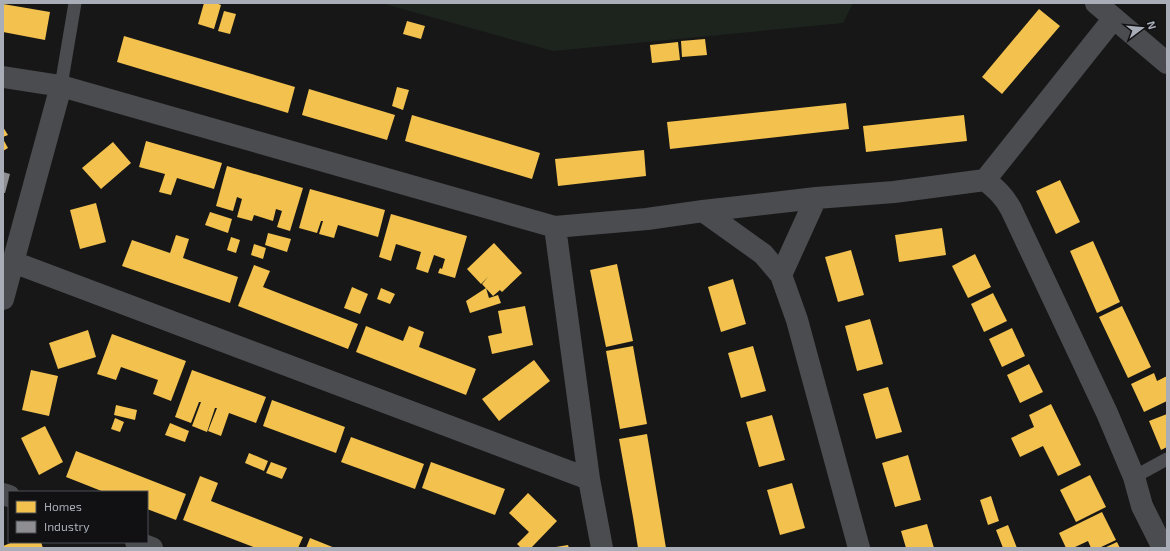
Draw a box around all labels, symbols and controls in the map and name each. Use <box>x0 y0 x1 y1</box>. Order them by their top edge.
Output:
north arrow <box>1122 8 1162 48</box>
text: N <box>1145 19 1159 31</box>
legend <box>8 491 148 543</box>
text: Homes <box>44 499 82 513</box>
text: Industry <box>44 519 90 533</box>

